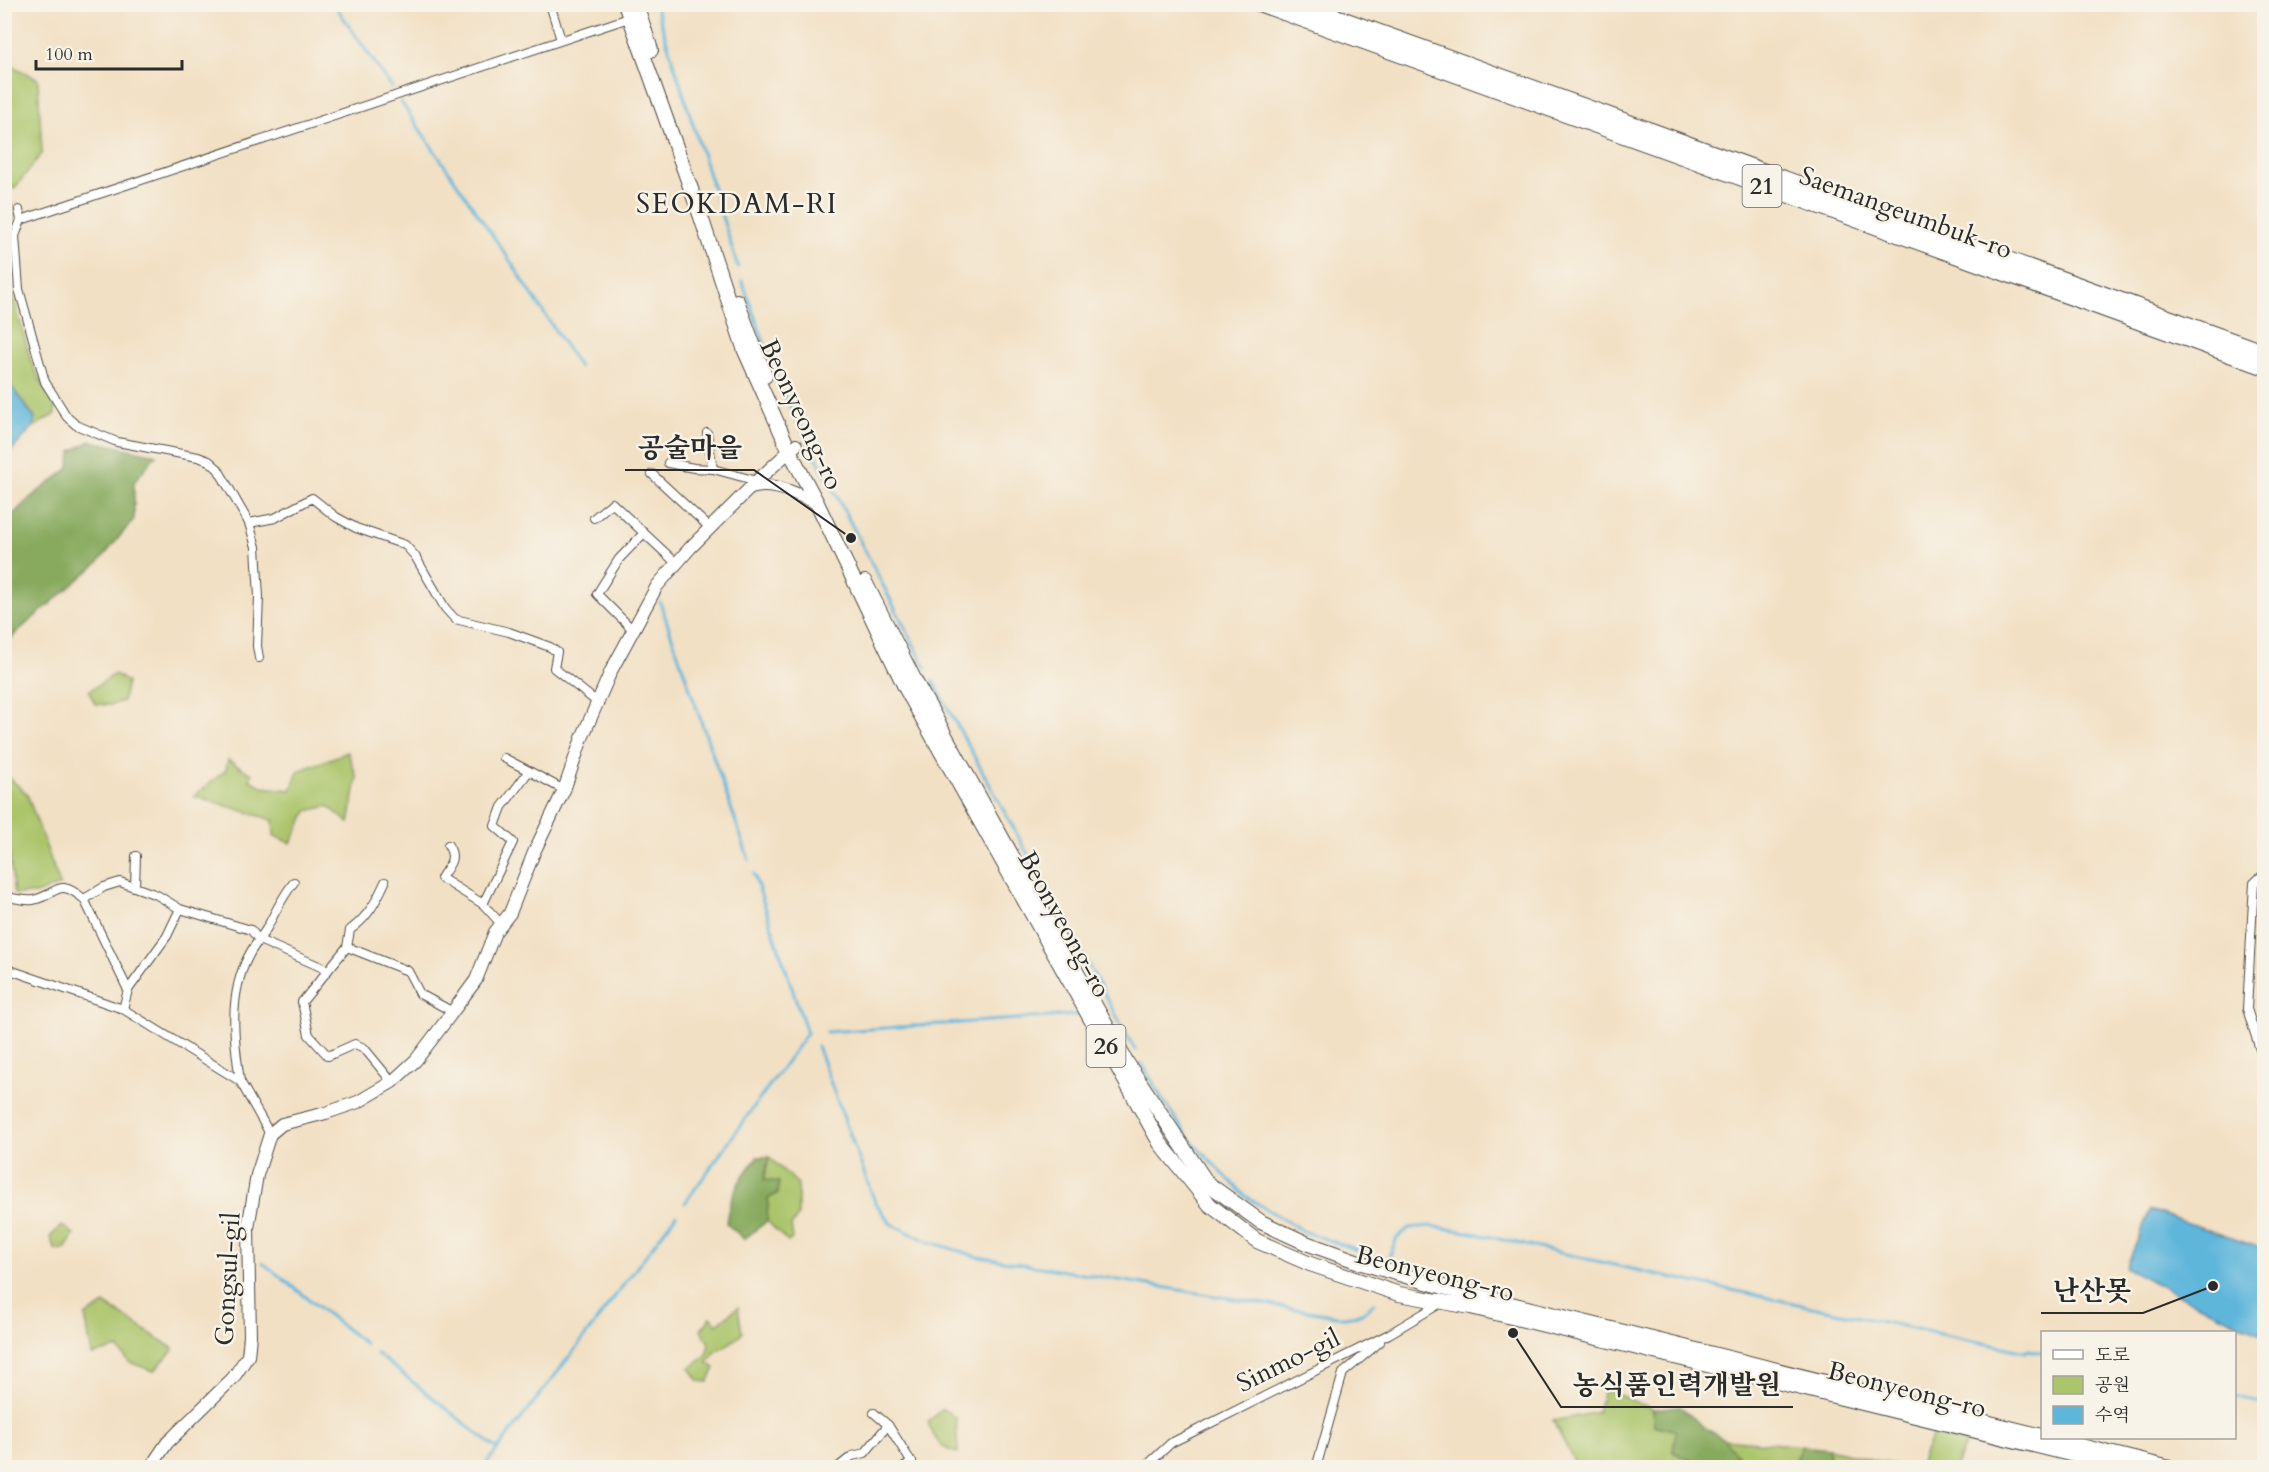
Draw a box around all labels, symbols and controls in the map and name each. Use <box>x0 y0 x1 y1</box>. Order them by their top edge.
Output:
scale bar <box>36 33 182 71</box>
text: 100 m <box>45 42 93 67</box>
street label: Saemangeumbuk-ro <box>1795 158 2017 267</box>
road number: 21 <box>1742 165 1782 207</box>
district label: SEOKDAM-RI <box>636 185 838 223</box>
street label: Beonyeong-ro <box>751 333 852 495</box>
callout: 공술마을 <box>625 425 754 470</box>
text: 공술마을 <box>638 430 742 467</box>
street label: Beonyeong-ro <box>1010 845 1119 1004</box>
road number: 26 <box>1086 1025 1126 1067</box>
street label: Gongsul-gil <box>207 1211 248 1347</box>
street label: Beonyeong-ro <box>1352 1237 1518 1310</box>
callout: 난산못 <box>2041 1268 2143 1313</box>
text: 난산못 <box>2053 1273 2131 1310</box>
street label: Sinmo-gil <box>1231 1320 1346 1401</box>
legend <box>2041 1331 2236 1439</box>
text: 도로 <box>2095 1343 2130 1368</box>
street label: Beonyeong-ro <box>1824 1353 1990 1426</box>
callout: 농식품인력개발원 <box>1561 1362 1793 1407</box>
text: 농식품인력개발원 <box>1573 1367 1781 1404</box>
text: 공원 <box>2095 1373 2130 1398</box>
text: 수역 <box>2095 1403 2130 1428</box>

